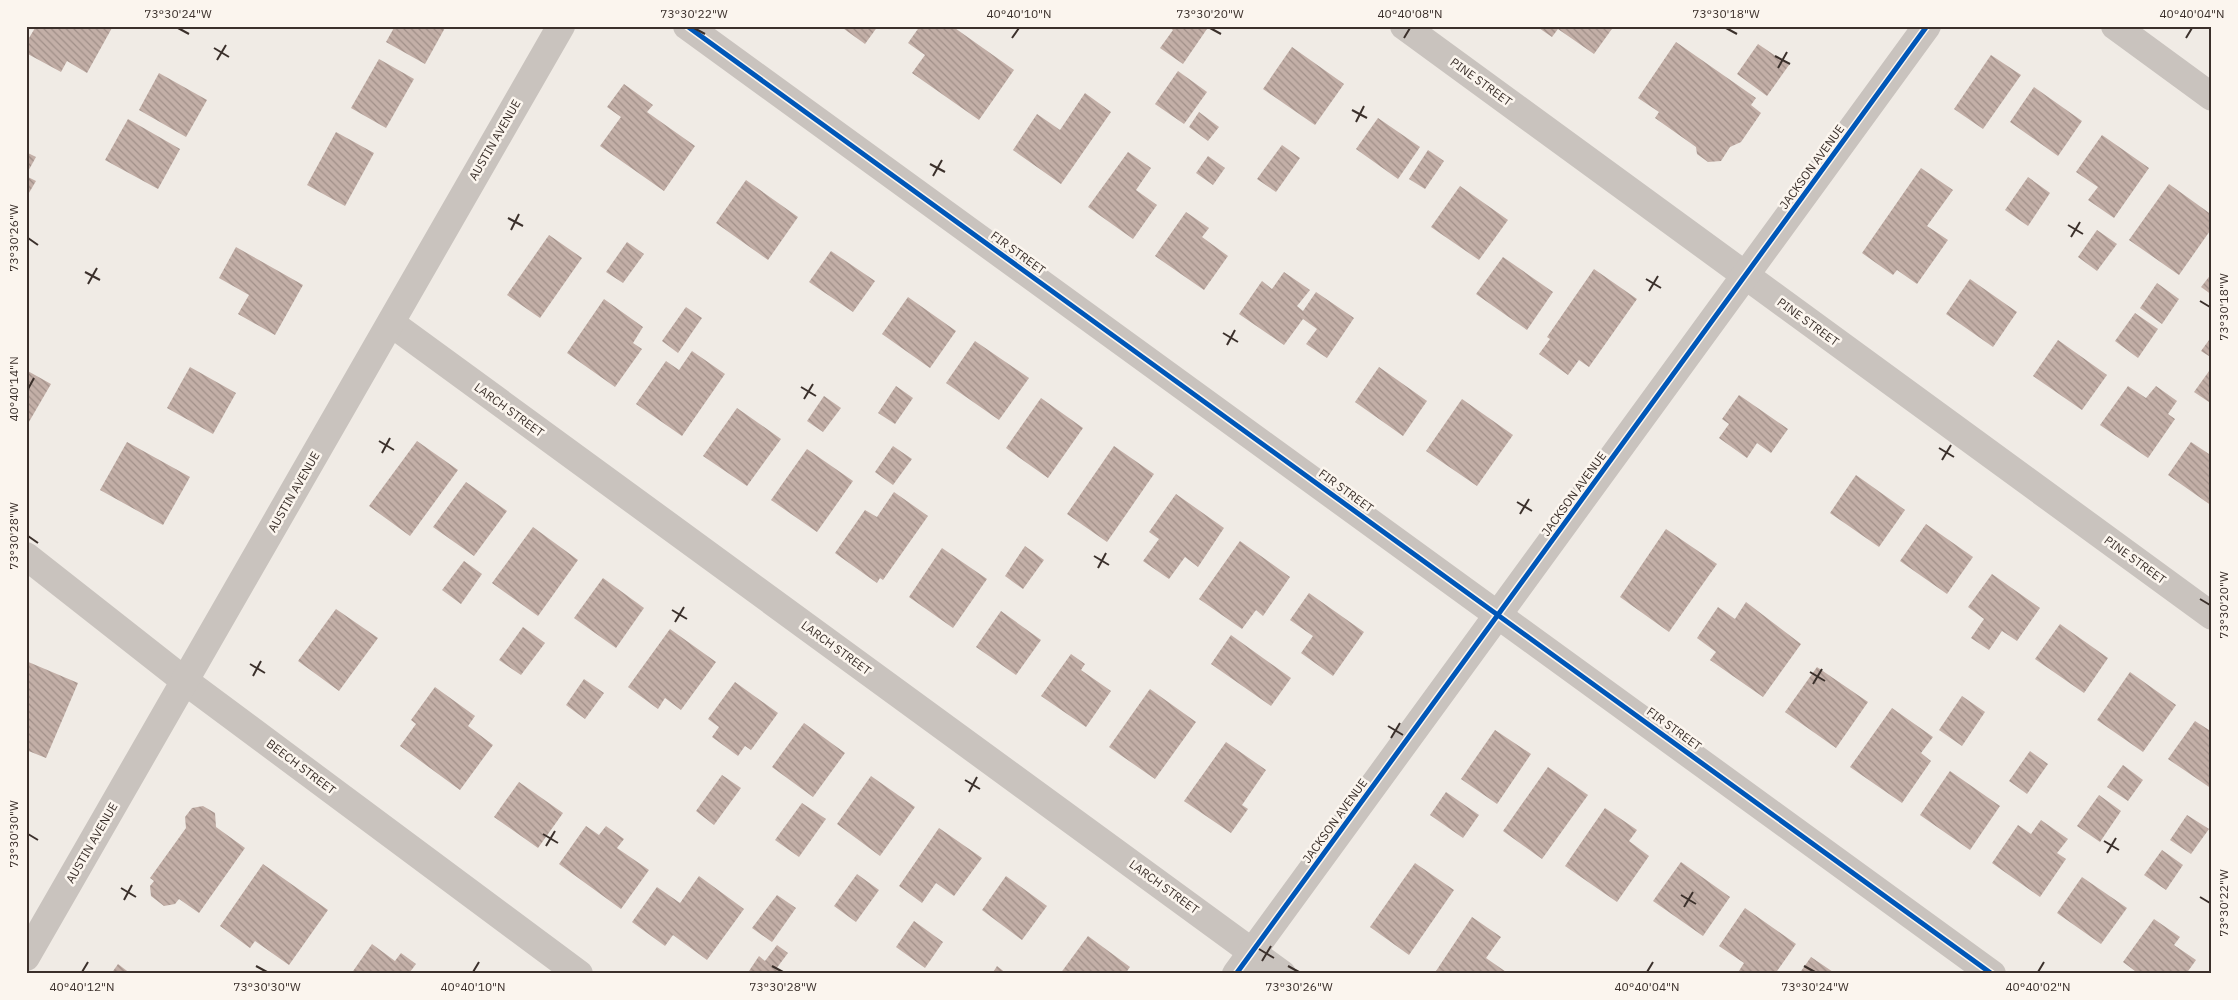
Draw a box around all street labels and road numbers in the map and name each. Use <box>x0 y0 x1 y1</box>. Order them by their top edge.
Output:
street label: PINE STREET <box>1448 54 1515 109</box>
street label: AUSTIN AVENUE <box>465 97 524 183</box>
street label: JACKSON AVENUE <box>1776 122 1847 212</box>
street label: FIR STREET <box>988 228 1049 278</box>
street label: PINE STREET <box>1775 294 1842 349</box>
street label: LARCH STREET <box>472 379 547 440</box>
street label: AUSTIN AVENUE <box>264 449 323 535</box>
street label: JACKSON AVENUE <box>1538 449 1609 539</box>
street label: FIR STREET <box>1316 466 1377 516</box>
street label: PINE STREET <box>2102 532 2169 587</box>
street label: LARCH STREET <box>799 617 874 678</box>
street label: FIR STREET <box>1644 704 1705 754</box>
street label: BEECH STREET <box>264 736 339 798</box>
street label: JACKSON AVENUE <box>1299 776 1370 866</box>
street label: AUSTIN AVENUE <box>62 800 121 886</box>
street label: LARCH STREET <box>1127 856 1202 917</box>

